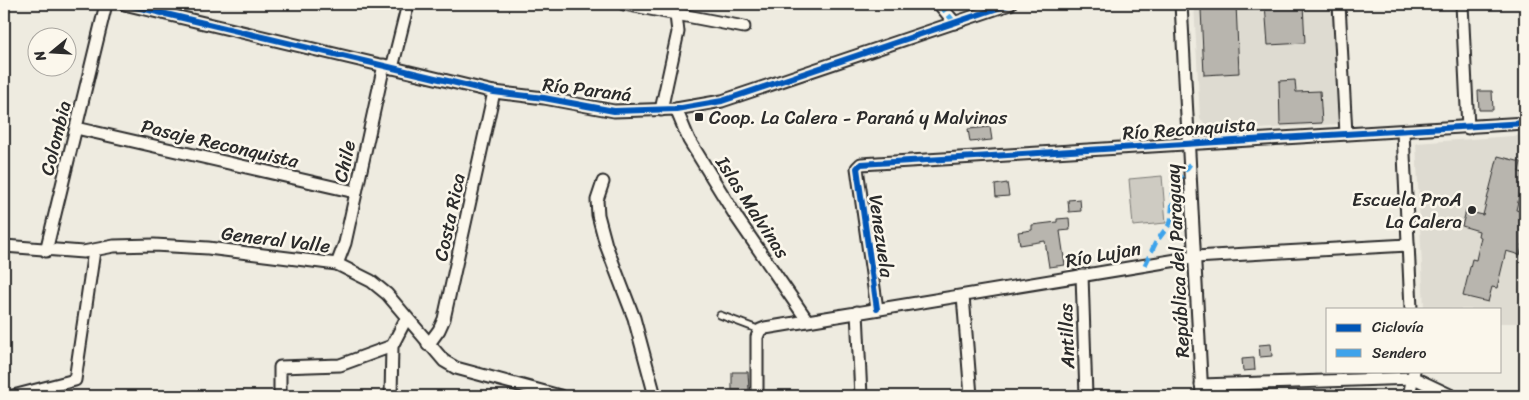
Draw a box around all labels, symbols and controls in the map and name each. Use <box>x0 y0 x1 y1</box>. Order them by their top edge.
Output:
north arrow <box>28 28 78 78</box>
text: N <box>27 47 54 65</box>
street label: Río Paraná <box>541 68 634 111</box>
street label: Colombia <box>30 97 81 179</box>
place label: Coop. La Calera - Paraná y Malvinas <box>709 101 1007 134</box>
street label: Río Reconquista <box>1122 107 1257 150</box>
street label: Pasaje Reconquista <box>138 109 302 178</box>
marker: Coop. La Calera - Paraná y Malvinas <box>693 111 705 123</box>
street label: Chile <box>324 137 365 185</box>
street label: Islas Malvinas <box>706 148 798 266</box>
street label: República del Paraguay <box>1156 163 1199 359</box>
street label: Costa Rica <box>424 170 475 264</box>
place label: Escuela ProA La Calera <box>1352 183 1462 238</box>
street label: Venezuela <box>859 192 904 280</box>
marker: Escuela ProA La Calera <box>1466 204 1478 216</box>
street label: General Valle <box>220 216 332 263</box>
street label: Río Lujan <box>1063 232 1144 277</box>
street label: Antillas <box>1049 302 1084 370</box>
legend <box>1326 308 1502 372</box>
text: Ciclovía <box>1372 314 1424 340</box>
text: Sendero <box>1372 340 1427 366</box>

